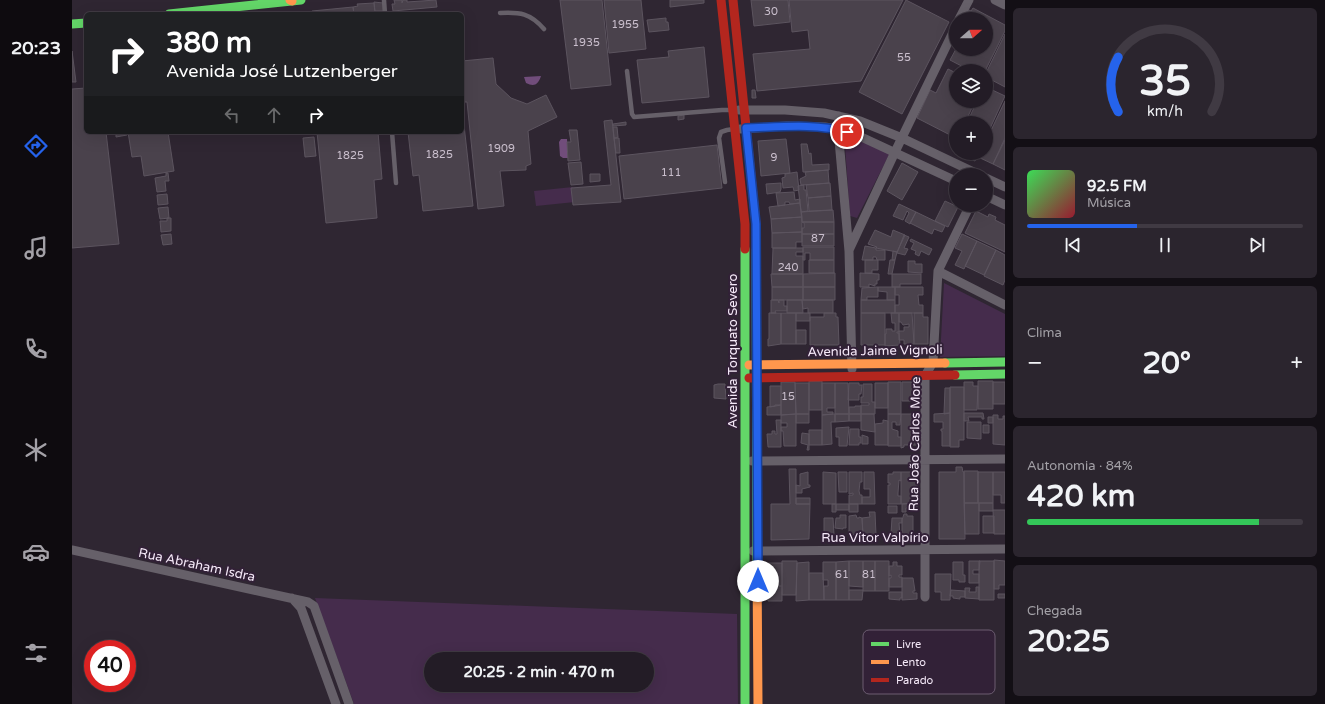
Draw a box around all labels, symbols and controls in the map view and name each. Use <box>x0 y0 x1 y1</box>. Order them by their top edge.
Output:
house number: 30 <box>764 5 778 18</box>
north arrow <box>949 12 993 56</box>
map controls <box>949 12 993 212</box>
house number: 1955 <box>611 18 639 31</box>
text: 380 m <box>166 26 252 60</box>
icon: right <box>100 28 152 80</box>
house number: 1935 <box>572 36 600 49</box>
text: 20:23 <box>11 37 61 59</box>
house number: 55 <box>897 51 911 64</box>
text: 35 <box>1139 56 1191 106</box>
text: Avenida José Lutzenberger <box>166 60 398 82</box>
button: layers <box>949 64 993 108</box>
text: km/h <box>1147 102 1183 119</box>
icon: left <box>221 104 243 126</box>
icon: ahead <box>263 104 285 126</box>
icon: right <box>305 104 327 126</box>
pin <box>830 115 864 149</box>
button: + <box>949 116 993 160</box>
icon: arrive <box>836 121 858 143</box>
icon: directions <box>22 132 50 160</box>
house number: 1909 <box>487 142 515 155</box>
house number: 1825 <box>425 148 453 161</box>
house number: 1825 <box>336 149 364 162</box>
house number: 9 <box>771 151 778 164</box>
house number: 111 <box>661 166 681 179</box>
button: − <box>949 168 993 212</box>
text: 92.5 FM <box>1087 177 1147 195</box>
text: Música <box>1087 195 1131 211</box>
house number: 87 <box>811 232 825 245</box>
icon: music <box>22 234 50 262</box>
icon: previous <box>1062 234 1084 256</box>
icon: pause <box>1154 234 1176 256</box>
icon: next <box>1246 234 1268 256</box>
house number: 240 <box>778 261 798 274</box>
street label: Avenida Torquato Severo <box>725 274 741 428</box>
text: Clima <box>1027 325 1062 341</box>
icon: phone <box>22 335 50 363</box>
street label: Avenida Jaime Vignoli <box>807 342 943 360</box>
text: 20° <box>1142 345 1191 382</box>
text: − <box>1027 350 1043 376</box>
text: + <box>1291 350 1303 376</box>
street label: Rua João Carlos More <box>906 376 924 512</box>
house number: 15 <box>781 390 795 403</box>
icon: climate <box>22 436 50 464</box>
text: Autonomia · 84% <box>1027 458 1133 474</box>
text: 420 km <box>1027 478 1135 515</box>
street label: Rua Vítor Valpírio <box>821 530 929 546</box>
icon: car <box>22 538 50 566</box>
street label: Rua Abraham Isdra <box>137 545 257 585</box>
position arrow <box>737 560 779 602</box>
house number: 61 <box>835 568 849 581</box>
house number: 81 <box>862 568 876 581</box>
text: Chegada <box>1027 603 1082 619</box>
text: 20:25 <box>1027 623 1110 660</box>
legend <box>863 630 995 694</box>
text: Livre <box>896 638 921 651</box>
icon: filters <box>22 639 50 667</box>
speed limit sign: 40 <box>84 640 136 692</box>
text: Lento <box>896 656 926 669</box>
text: 20:25 · 2 min · 470 m <box>464 663 614 681</box>
text: Parado <box>896 674 934 687</box>

